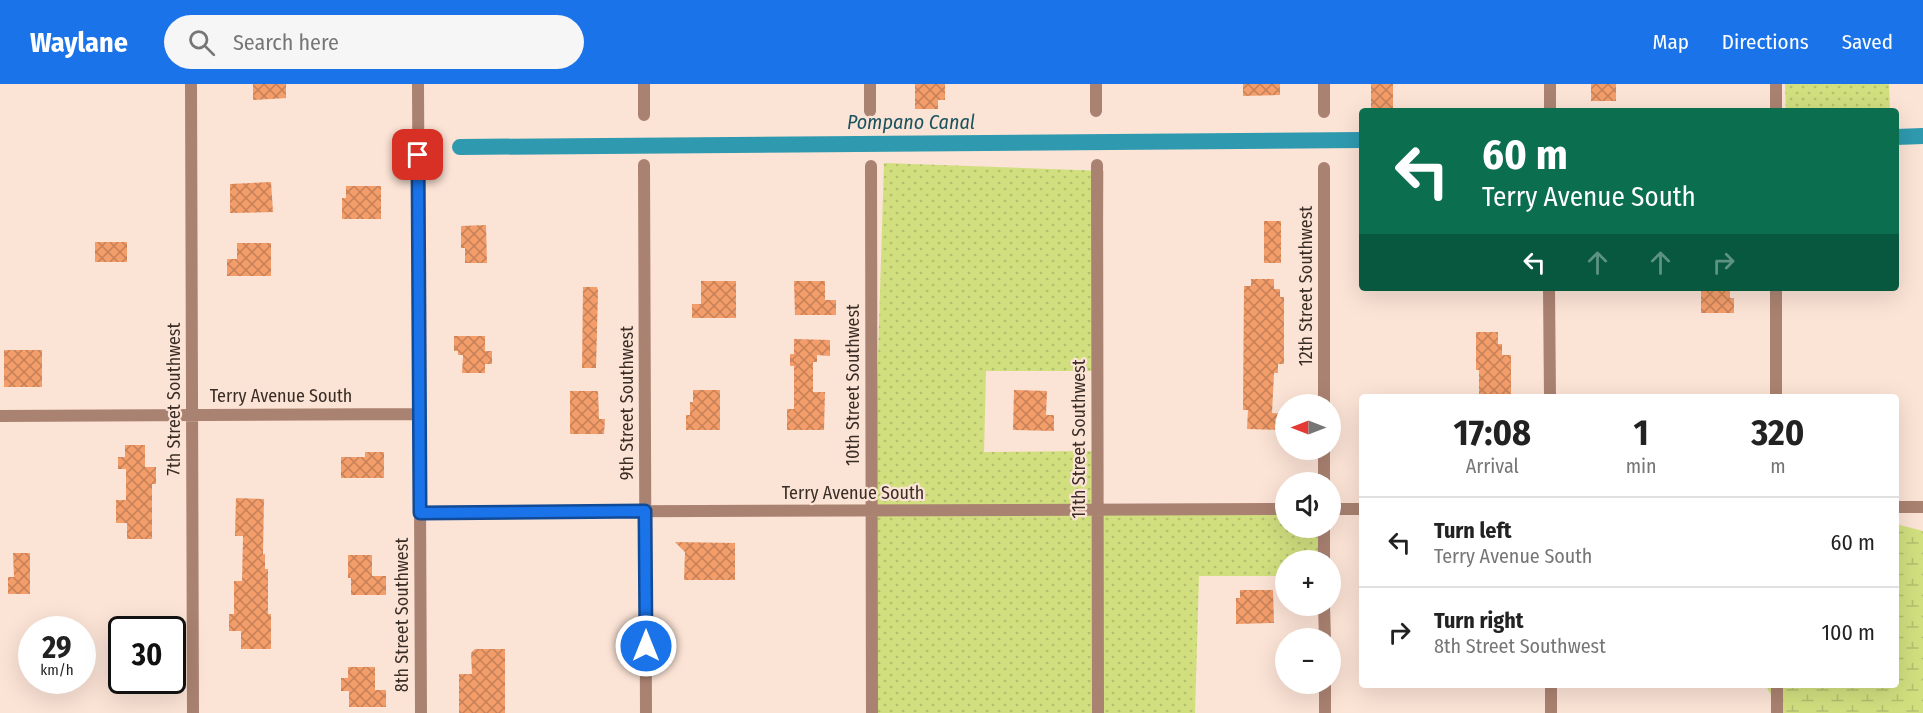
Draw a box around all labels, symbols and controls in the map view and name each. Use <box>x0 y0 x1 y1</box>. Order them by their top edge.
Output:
search box <box>164 15 584 69</box>
text: Waylane <box>30 26 128 59</box>
icon: search <box>185 26 218 59</box>
text: Search here <box>233 29 339 56</box>
text: Map <box>1652 29 1689 55</box>
text: Directions <box>1722 29 1809 55</box>
text: Saved <box>1842 29 1893 55</box>
water label: Pompano Canal <box>847 110 975 134</box>
pin <box>392 129 443 180</box>
text: 60 m <box>1482 130 1568 180</box>
icon: left <box>1383 132 1461 210</box>
icon: arrive <box>401 138 434 171</box>
text: Terry Avenue South <box>1482 181 1696 213</box>
street label: 12th Street Southwest <box>1295 206 1317 366</box>
icon: left <box>1518 246 1551 279</box>
icon: ahead <box>1581 246 1614 279</box>
icon: ahead <box>1644 246 1677 279</box>
icon: right <box>1707 246 1740 279</box>
street label: 10th Street Southwest <box>842 304 864 466</box>
street label: 7th Street Southwest <box>163 322 185 475</box>
street label: 9th Street Southwest <box>616 326 638 480</box>
street label: 11th Street Southwest <box>1068 359 1090 519</box>
street label: Terry Avenue South <box>210 385 352 407</box>
north arrow <box>1275 394 1341 460</box>
map controls <box>1275 394 1341 694</box>
text: 17:08 <box>1454 411 1531 455</box>
text: 1 <box>1634 411 1649 455</box>
text: 320 <box>1751 411 1804 455</box>
text: Arrival <box>1466 454 1519 478</box>
text: min <box>1626 454 1657 478</box>
text: m <box>1770 454 1786 478</box>
button: sound <box>1275 472 1341 538</box>
street label: Terry Avenue South <box>782 482 924 504</box>
text: Turn left <box>1434 517 1512 544</box>
icon: left <box>1383 526 1416 559</box>
text: 60 m <box>1831 529 1875 556</box>
street label: 8th Street Southwest <box>391 538 413 692</box>
text: Terry Avenue South <box>1434 544 1592 568</box>
button: + <box>1275 550 1341 616</box>
text: Turn right <box>1434 607 1523 634</box>
position arrow <box>614 614 678 678</box>
speed limit sign: 30 <box>108 616 186 694</box>
icon: right <box>1383 616 1416 649</box>
text: 100 m <box>1821 619 1875 646</box>
button: − <box>1275 628 1341 694</box>
text: 29 <box>42 630 72 666</box>
text: 8th Street Southwest <box>1434 634 1606 658</box>
text: km/h <box>40 661 74 679</box>

